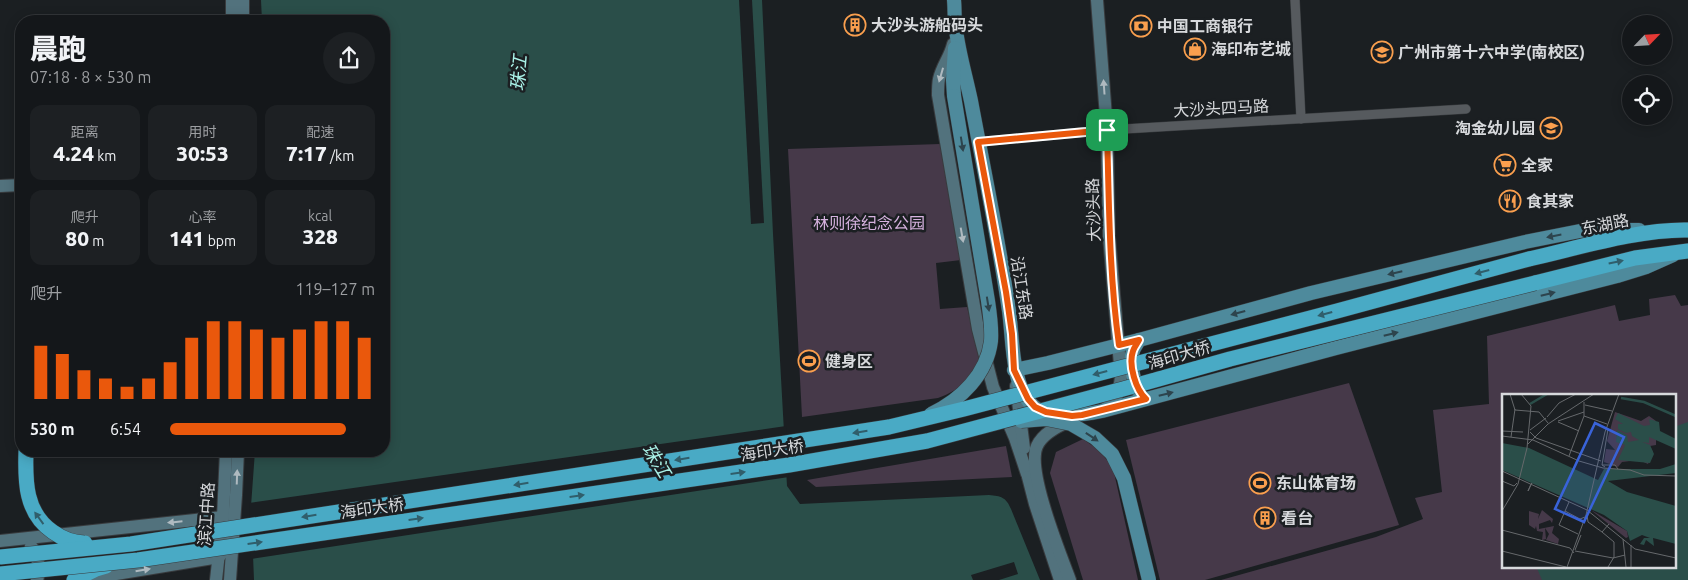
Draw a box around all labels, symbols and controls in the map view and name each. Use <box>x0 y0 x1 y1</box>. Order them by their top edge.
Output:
building icon: 大沙头游船码头 <box>843 13 867 37</box>
bank icon: 中国工商银行 <box>1129 14 1153 38</box>
north arrow <box>1622 15 1672 65</box>
map controls <box>1622 15 1672 125</box>
place label: 大沙头游船码头 <box>871 16 983 34</box>
place label: 中国工商银行 <box>1157 17 1253 35</box>
button: share <box>323 32 375 84</box>
text: 晨跑 <box>30 33 86 64</box>
shop icon: 海印布艺城 <box>1183 37 1207 61</box>
place label: 海印布艺城 <box>1211 40 1291 58</box>
school or university icon: 广州市第十六中学(南校区) <box>1370 40 1394 64</box>
place label: 广州市第十六中学(南校区) <box>1398 43 1585 62</box>
water label: 珠江 <box>506 52 530 92</box>
text: 07:18 · 8 × 530 m <box>30 68 151 86</box>
one-way arrow <box>936 68 944 83</box>
button: locate <box>1622 75 1672 125</box>
one-way arrow <box>1099 78 1107 94</box>
street label: 大沙头四马路 <box>1173 96 1269 120</box>
pin <box>1086 109 1128 151</box>
icon: arrive <box>1093 116 1121 144</box>
school or university icon: 淘金幼儿园 <box>1539 116 1563 140</box>
place label: 淘金幼儿园 <box>1455 119 1535 137</box>
text: 距离 <box>71 124 99 140</box>
text: 用时 <box>188 124 216 140</box>
text: 配速 <box>306 124 334 140</box>
one-way arrow <box>958 136 966 152</box>
text: 4.24 <box>53 141 94 165</box>
text: 30:53 <box>176 141 229 165</box>
text: 7:17 <box>286 141 327 165</box>
text: km <box>94 148 116 164</box>
text: /km <box>327 148 354 164</box>
supermarket icon: 全家 <box>1493 153 1517 177</box>
place label: 全家 <box>1521 156 1553 174</box>
street label: 大沙头路 <box>1083 178 1103 242</box>
restaurant icon: 食其家 <box>1498 189 1522 213</box>
place label: 食其家 <box>1526 192 1574 210</box>
text: kcal <box>308 208 332 224</box>
text: 爬升 <box>71 209 99 225</box>
text: 心率 <box>188 209 216 225</box>
street label: 东湖路 <box>1580 211 1630 237</box>
park label: 林则徐纪念公园 <box>813 214 925 232</box>
text: 328 <box>302 224 338 248</box>
text: 80 <box>65 226 89 250</box>
text: 141 <box>169 226 204 250</box>
one-way arrow <box>958 228 966 244</box>
one-way arrow <box>1546 232 1561 240</box>
text: m <box>89 233 104 249</box>
text: bpm <box>204 233 236 249</box>
street label: 沿江东路 <box>1008 255 1036 321</box>
one-way arrow <box>1609 258 1625 266</box>
one-way arrow <box>1474 268 1489 276</box>
one-way arrow <box>1388 269 1403 277</box>
text: 119–127 m <box>295 280 375 298</box>
text: 爬升 <box>30 284 62 302</box>
one-way arrow <box>1541 290 1556 298</box>
one-way arrow <box>985 296 993 312</box>
one-way arrow <box>1230 309 1246 317</box>
one-way arrow <box>1317 310 1332 318</box>
one-way arrow <box>1383 330 1398 338</box>
street label: 海印大桥 <box>1146 338 1212 372</box>
sports icon: 健身区 <box>797 349 821 373</box>
place label: 健身区 <box>825 352 873 370</box>
one-way arrow <box>1093 369 1108 377</box>
one-way arrow <box>1159 390 1174 398</box>
inset map <box>1502 394 1676 568</box>
text: 530 m <box>30 420 75 438</box>
text: 6:54 <box>110 420 141 438</box>
one-way arrow <box>852 428 868 436</box>
one-way arrow <box>1085 432 1099 442</box>
street label: 海印大桥 <box>739 436 805 464</box>
water label: 珠江 <box>639 439 676 482</box>
one-way arrow <box>674 456 690 464</box>
one-way arrow <box>730 468 746 476</box>
one-way arrow <box>233 469 241 485</box>
sports icon: 东山体育场 <box>1248 471 1272 495</box>
place label: 东山体育场 <box>1276 474 1356 492</box>
one-way arrow <box>513 480 529 488</box>
street label: 滨江中路 <box>195 481 217 547</box>
one-way arrow <box>569 492 585 500</box>
street label: 海印大桥 <box>339 495 405 521</box>
building icon: 看台 <box>1253 506 1277 530</box>
place label: 看台 <box>1281 509 1313 527</box>
one-way arrow <box>34 511 44 525</box>
one-way arrow <box>301 513 317 521</box>
one-way arrow <box>409 515 425 523</box>
one-way arrow <box>167 518 183 526</box>
one-way arrow <box>248 538 264 546</box>
one-way arrow <box>135 566 151 574</box>

